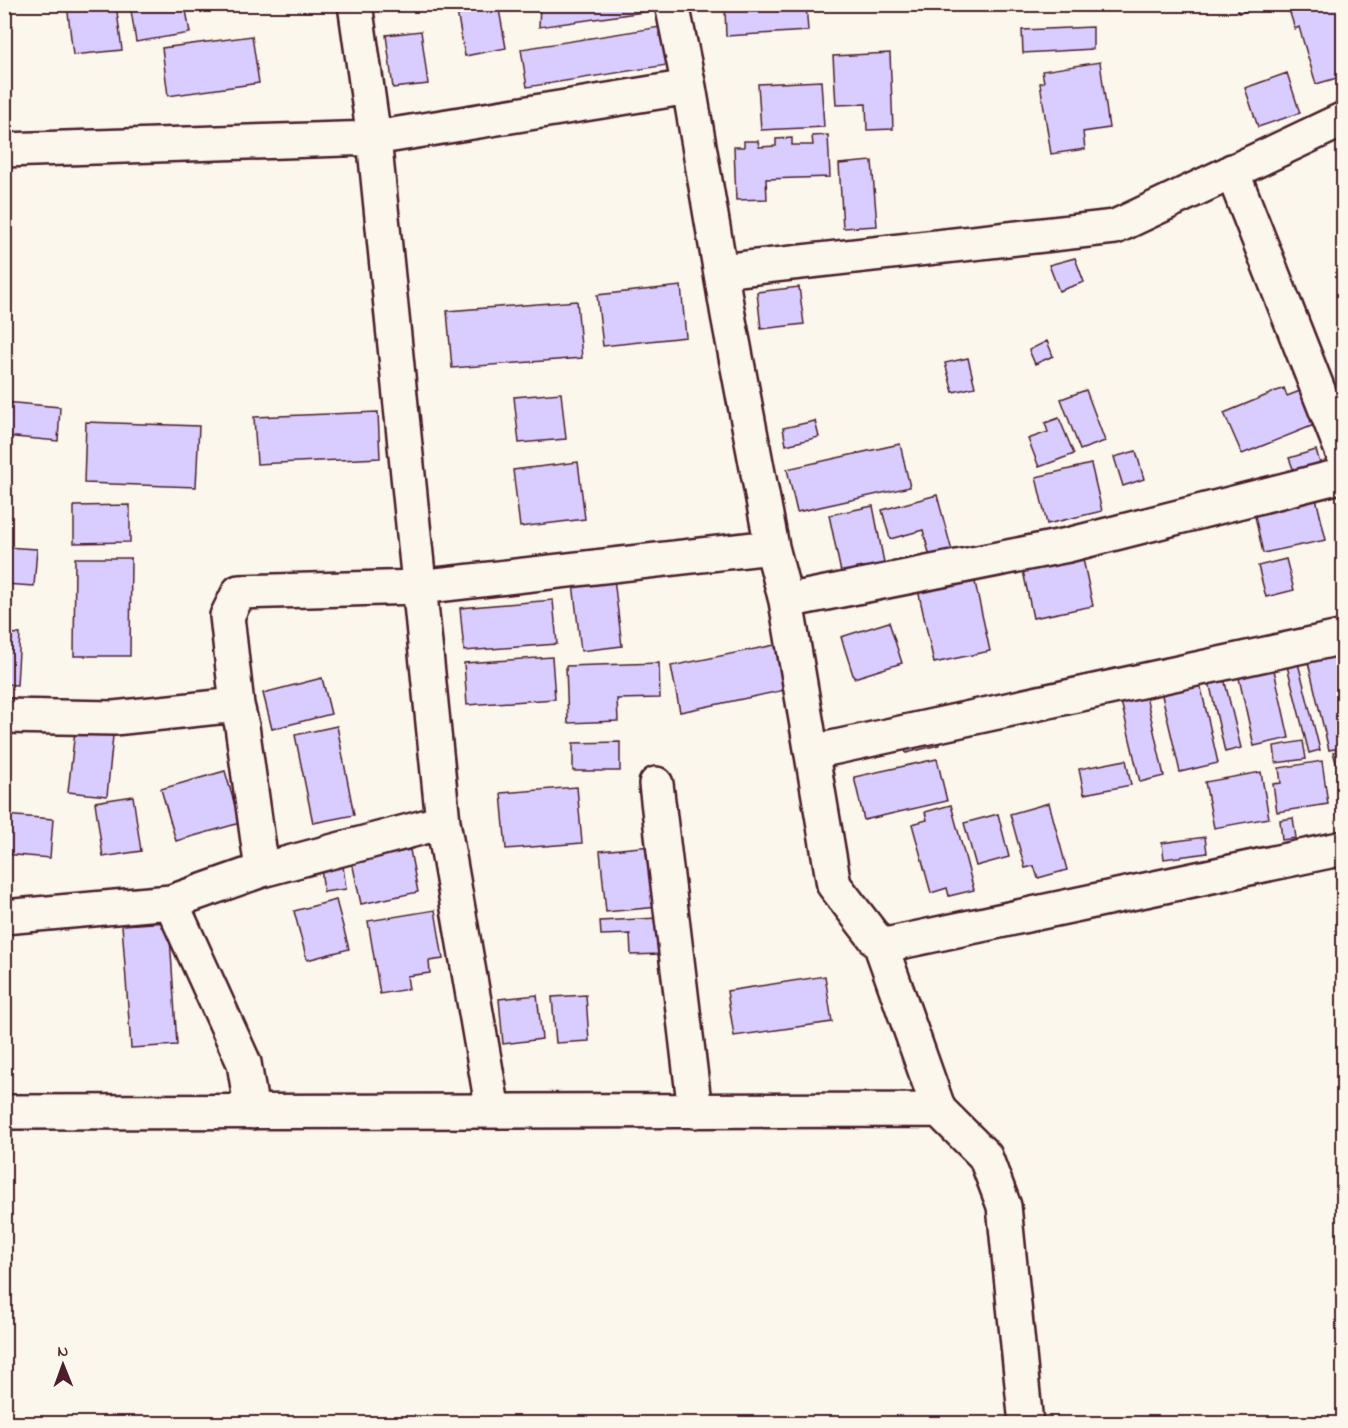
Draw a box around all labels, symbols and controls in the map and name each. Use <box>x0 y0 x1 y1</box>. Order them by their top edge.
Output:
north arrow <box>33 1335 93 1395</box>
text: N <box>57 1340 69 1364</box>

